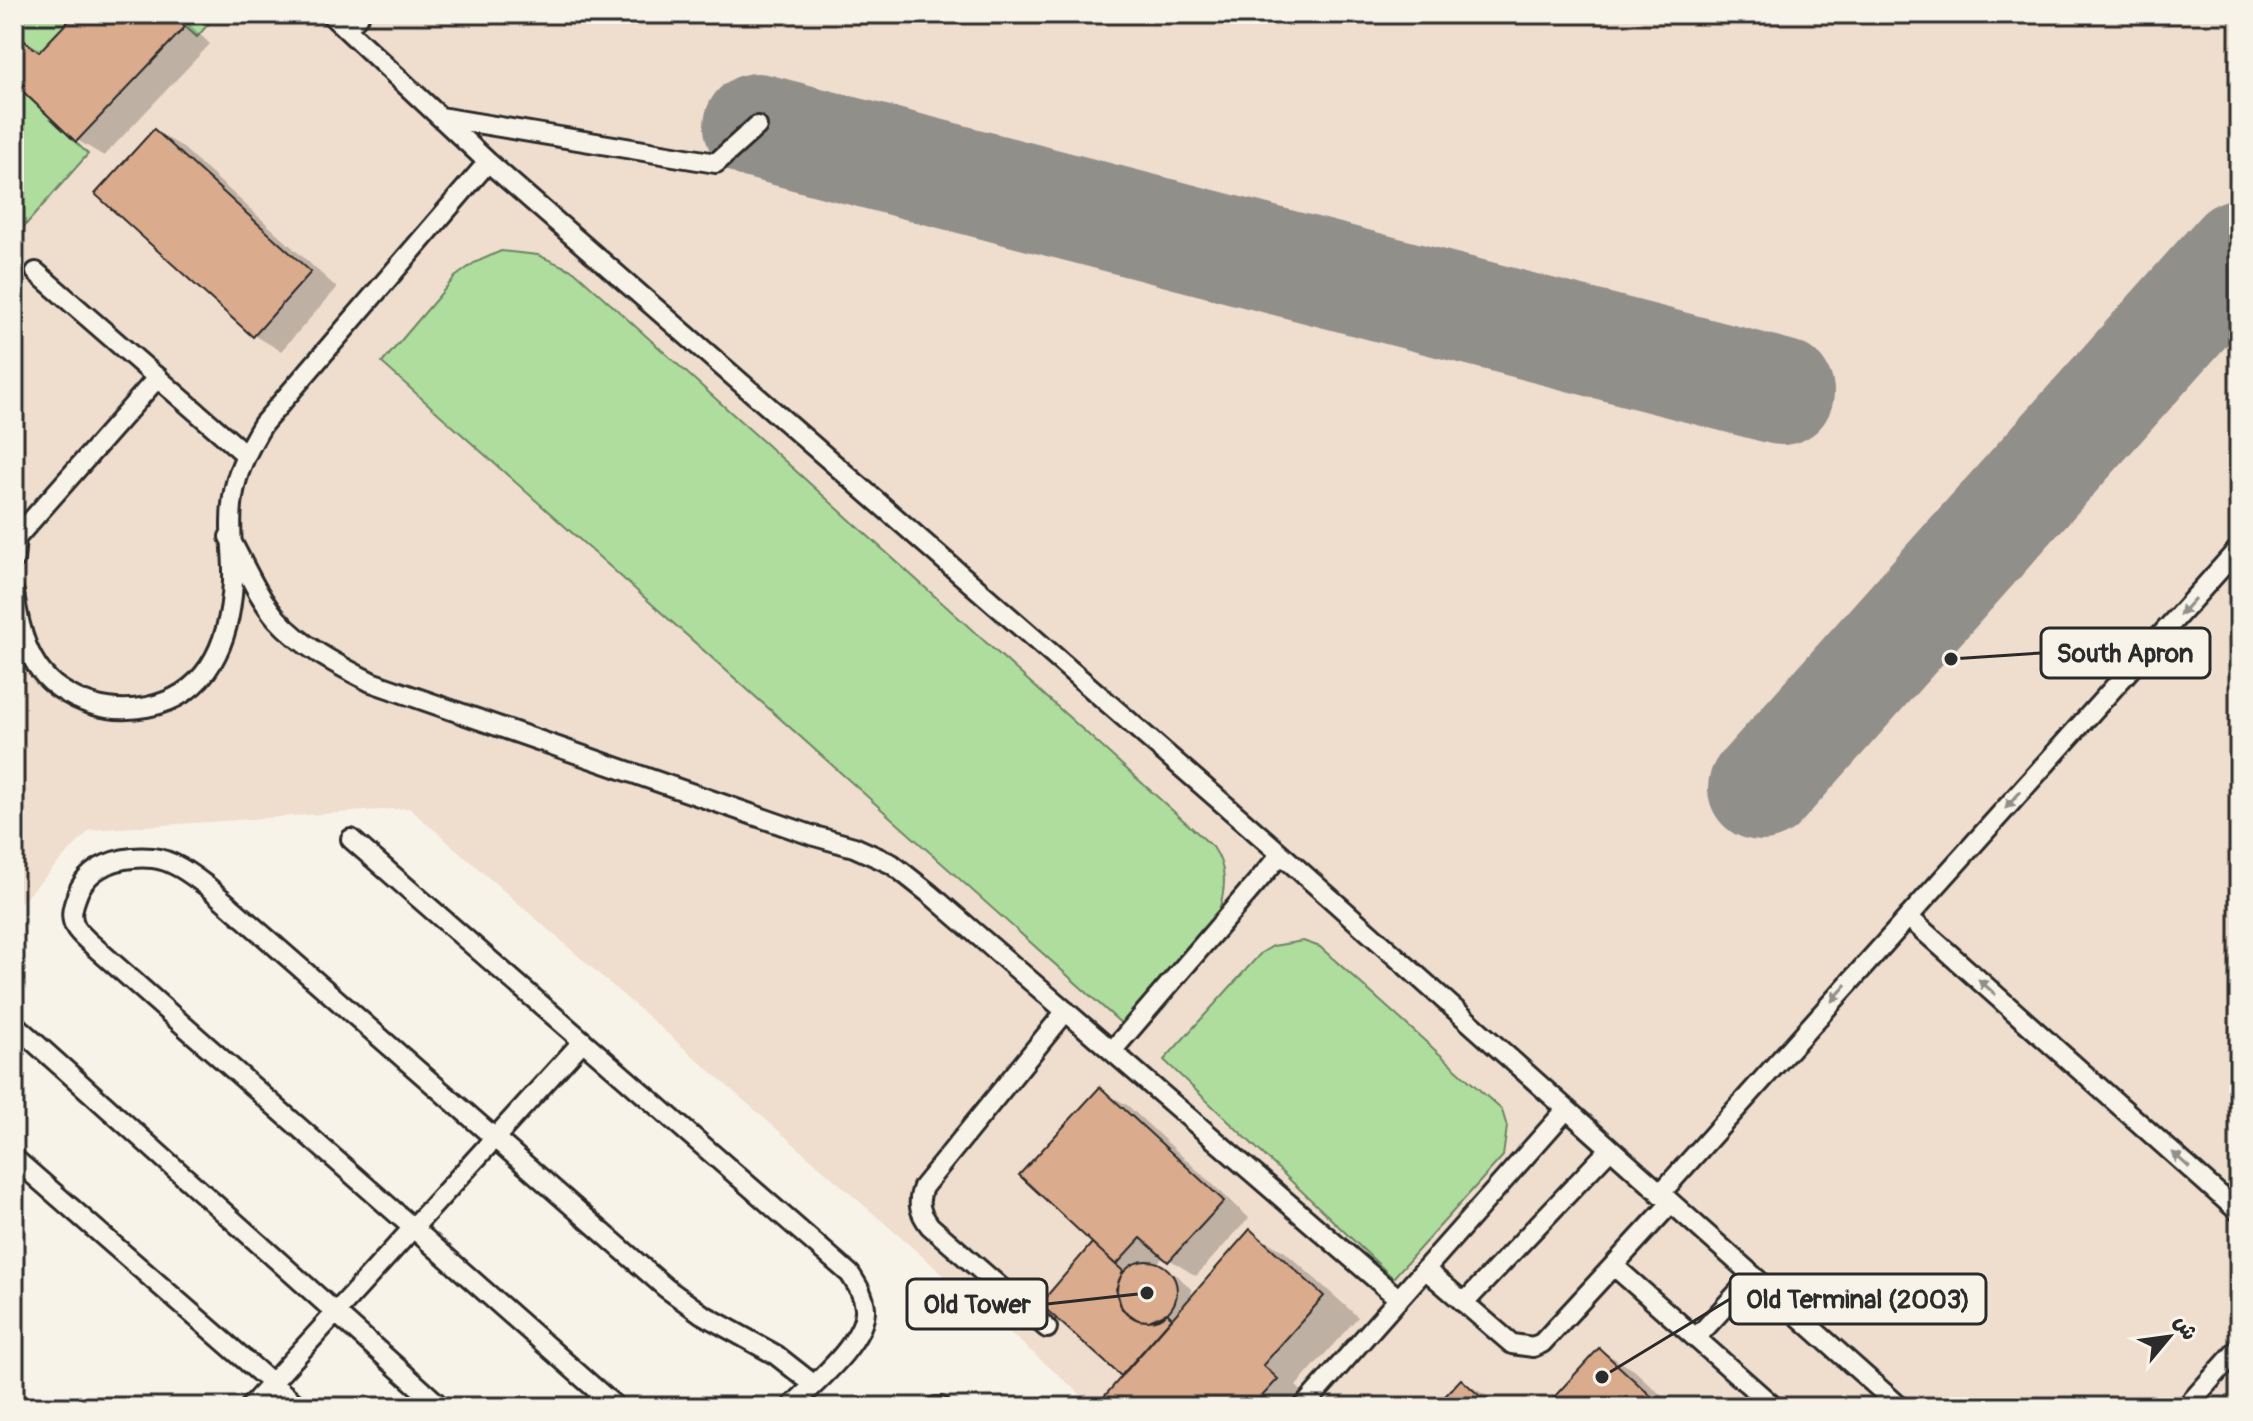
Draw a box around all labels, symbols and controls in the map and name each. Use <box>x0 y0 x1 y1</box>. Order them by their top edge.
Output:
one-way arrow <box>2179 596 2196 616</box>
callout: South Apron <box>2041 628 2210 678</box>
text: South Apron <box>2057 638 2194 670</box>
one-way arrow <box>2005 791 2023 810</box>
one-way arrow <box>1977 979 1997 996</box>
one-way arrow <box>1830 983 1848 1002</box>
one-way arrow <box>2171 1152 2190 1170</box>
callout: Old Terminal (2003) <box>1730 1274 1986 1324</box>
callout: Old Tower <box>907 1279 1047 1329</box>
text: Old Terminal (2003) <box>1746 1284 1970 1316</box>
text: Old Tower <box>923 1289 1032 1321</box>
north arrow <box>2129 1297 2209 1377</box>
text: ش <box>2168 1310 2204 1345</box>

